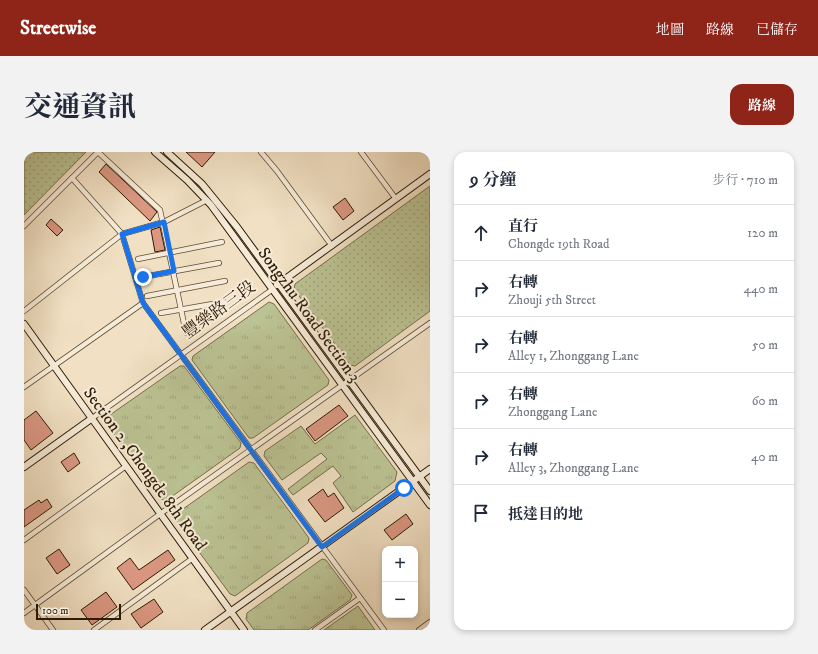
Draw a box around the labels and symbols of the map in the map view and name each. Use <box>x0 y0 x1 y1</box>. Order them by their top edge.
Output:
street label: Songzhu Road Section 3 <box>253 243 365 387</box>
route end <box>134 268 152 286</box>
street label: 豐樂路三段 <box>178 276 260 344</box>
street label: Section 2 ,Chongde 8th Road <box>78 383 212 556</box>
route start <box>395 479 413 497</box>
scale bar <box>36 602 121 621</box>

